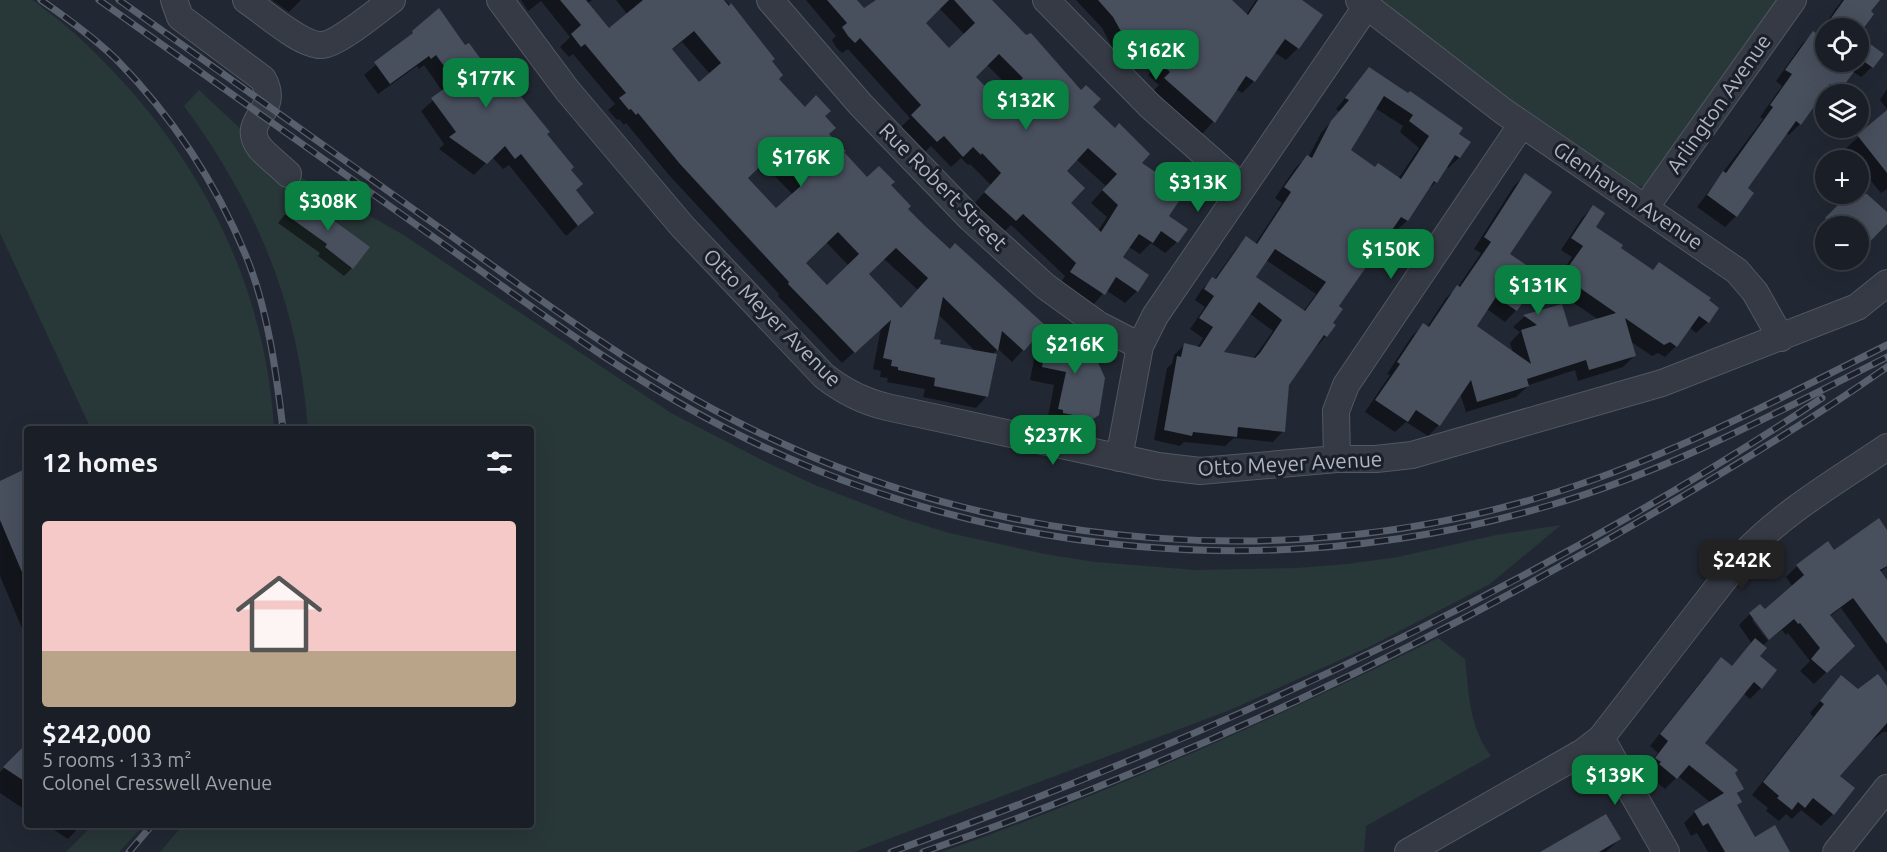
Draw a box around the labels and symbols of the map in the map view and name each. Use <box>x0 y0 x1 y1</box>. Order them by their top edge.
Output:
street label: Arlington Avenue <box>1661 29 1775 178</box>
pin: $162K <box>1114 30 1198 81</box>
pin: $177K <box>444 58 528 109</box>
pin: $132K <box>984 80 1068 131</box>
street label: Rue Robert Street <box>875 118 1012 255</box>
street label: Glenhaven Avenue <box>1549 136 1708 254</box>
pin: $176K <box>759 137 843 188</box>
pin: $313K <box>1156 162 1240 213</box>
pin: $308K <box>286 181 370 232</box>
pin: $150K <box>1349 229 1433 280</box>
street label: Otto Meyer Avenue <box>699 243 847 391</box>
pin: $131K <box>1496 265 1580 316</box>
pin: $216K <box>1033 324 1117 375</box>
pin: $237K <box>1011 415 1095 466</box>
street label: Otto Meyer Avenue <box>1197 446 1383 480</box>
pin: $242K <box>1700 540 1784 591</box>
pin: $139K <box>1573 755 1657 806</box>

